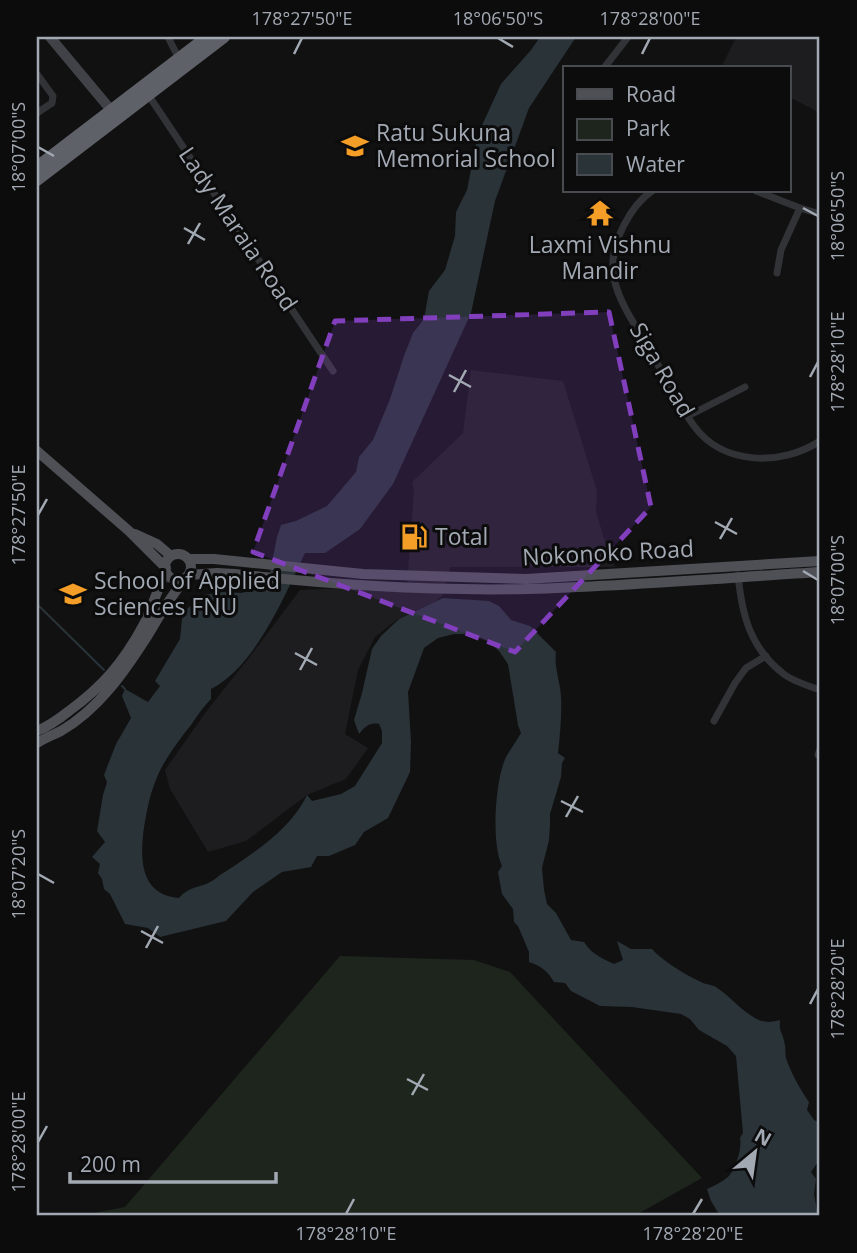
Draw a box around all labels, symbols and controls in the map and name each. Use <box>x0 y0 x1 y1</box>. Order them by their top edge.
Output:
text: 178°27'50"E <box>252 6 352 30</box>
text: 18°06'50"S <box>453 6 543 30</box>
text: 178°28'00"E <box>600 6 700 30</box>
legend <box>563 66 790 192</box>
text: Road <box>626 80 676 108</box>
text: 18°07'00"S <box>6 102 30 192</box>
text: Park <box>626 114 670 142</box>
place label: Ratu Sukuna Memorial School <box>376 116 556 174</box>
school or university icon: Ratu Sukuna Memorial School <box>340 131 370 161</box>
street label: Lady Maraia Road <box>172 140 306 317</box>
text: Water <box>626 150 685 178</box>
text: 18°06'50"S <box>825 171 849 261</box>
temple icon: Laxmi Vishnu Mandir <box>585 198 615 228</box>
place label: Laxmi Vishnu Mandir <box>529 228 671 286</box>
text: 178°28'10"E <box>825 312 849 412</box>
street label: Siga Road <box>623 316 703 423</box>
text: 178°27'50"E <box>6 465 30 565</box>
place label: Total <box>435 520 488 552</box>
fuel station icon: Total <box>399 522 429 552</box>
street label: Nokonoko Road <box>521 532 695 572</box>
text: 18°07'00"S <box>825 535 849 625</box>
place label: School of Applied Sciences FNU <box>94 564 280 622</box>
school or university icon: School of Applied Sciences FNU <box>58 579 88 609</box>
text: 18°07'20"S <box>6 829 30 919</box>
text: 178°28'20"E <box>825 939 849 1039</box>
text: 178°28'00"E <box>6 1092 30 1192</box>
north arrow <box>720 1116 790 1186</box>
text: N <box>750 1122 776 1152</box>
scale bar <box>70 1141 276 1185</box>
text: 200 m <box>80 1150 141 1178</box>
text: 178°28'10"E <box>296 1221 396 1245</box>
text: 178°28'20"E <box>643 1221 743 1245</box>

